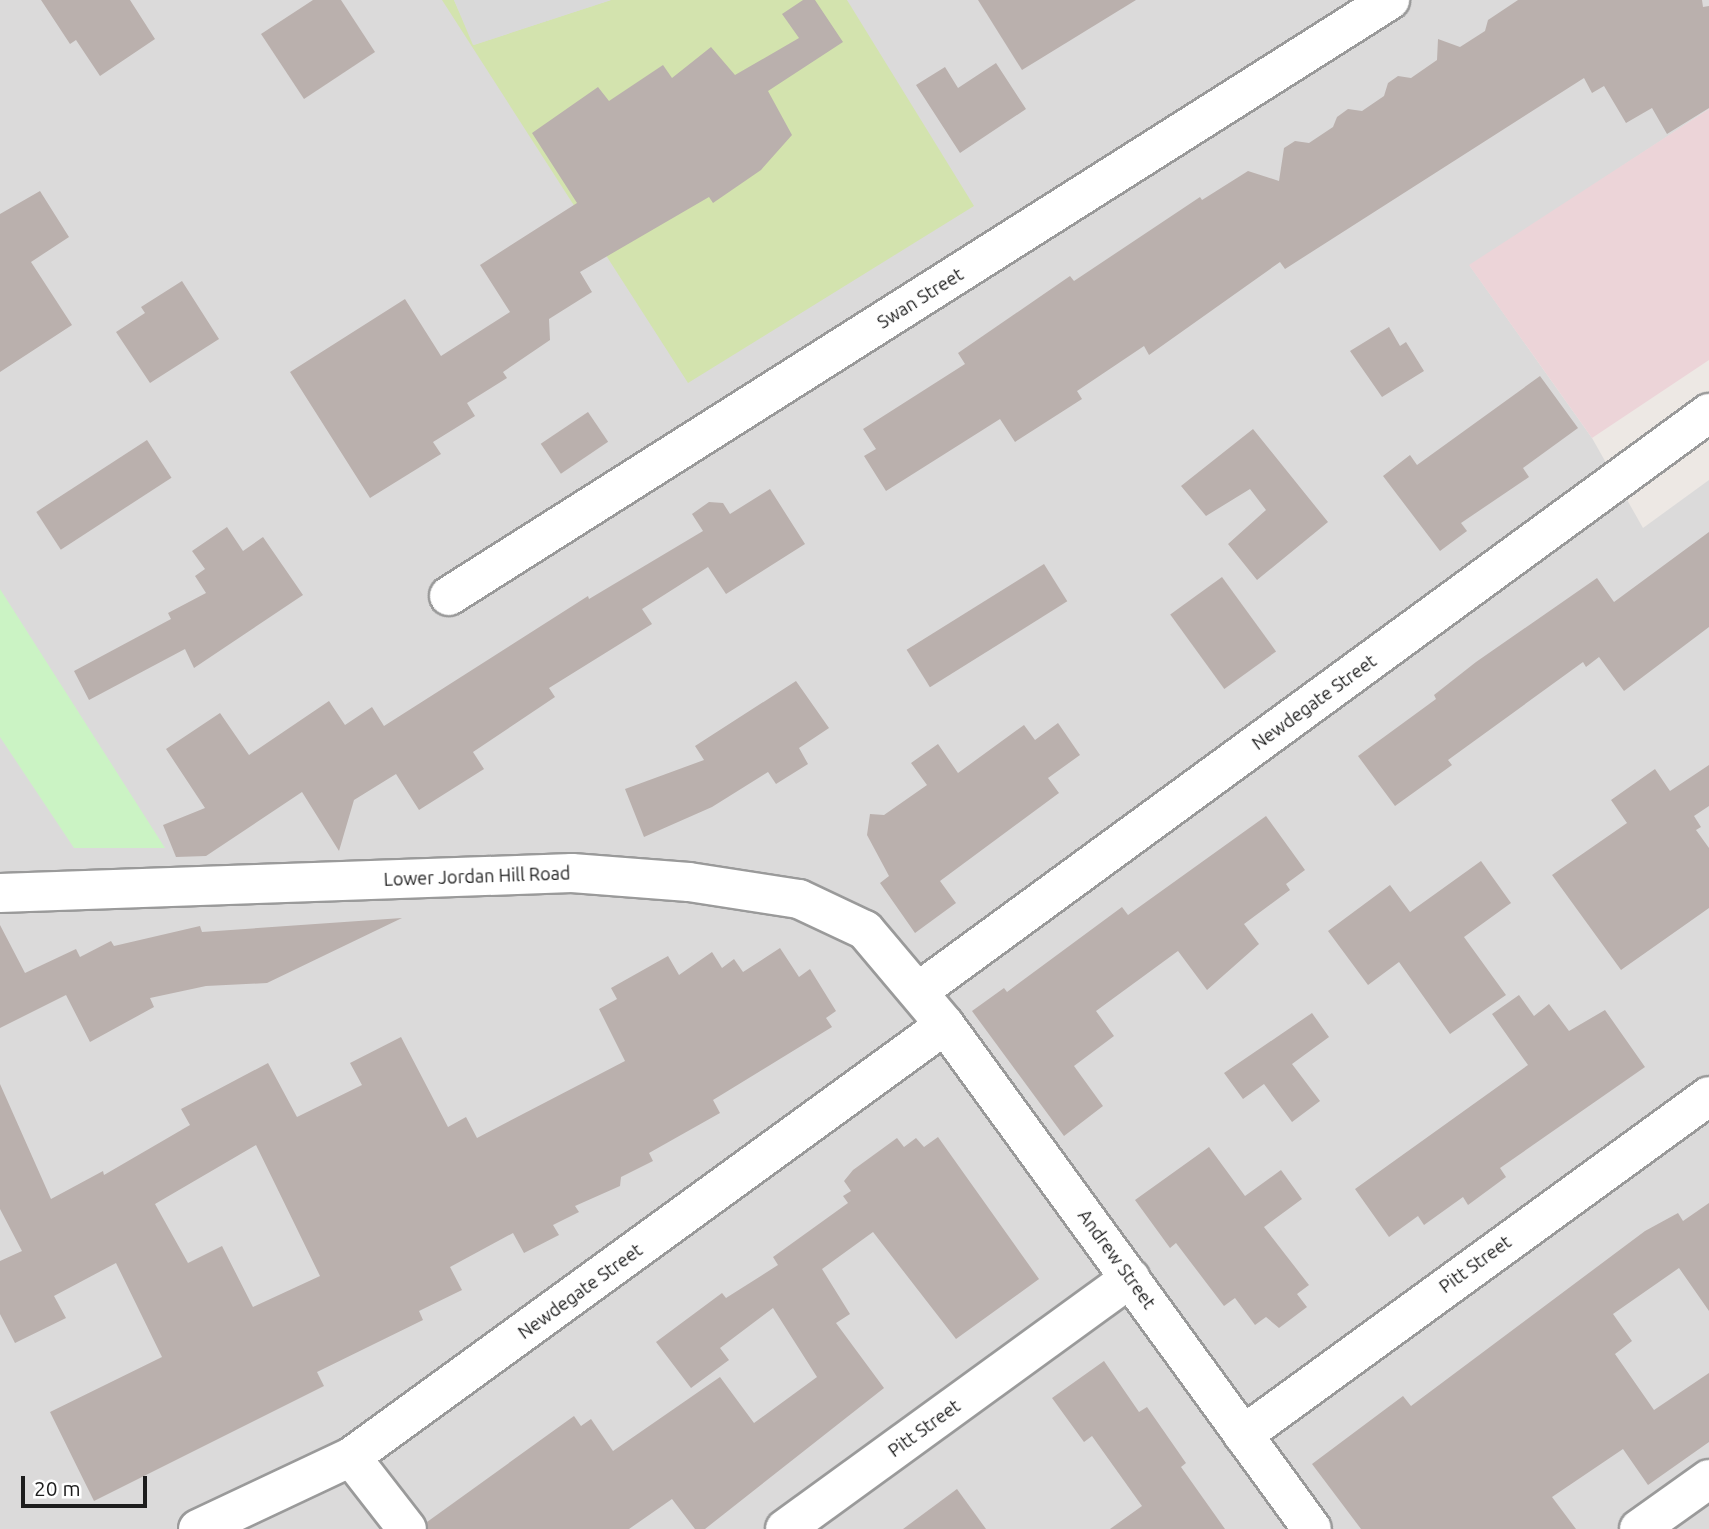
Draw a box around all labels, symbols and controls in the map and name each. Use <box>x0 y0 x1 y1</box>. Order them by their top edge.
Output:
street label: Swan Street <box>873 263 967 333</box>
street label: Newdegate Street <box>1248 650 1380 754</box>
street label: Lower Jordan Hill Road <box>383 862 571 890</box>
street label: Andrew Street <box>1074 1205 1160 1313</box>
street label: Pitt Street <box>1435 1231 1515 1297</box>
street label: Newdegate Street <box>514 1239 646 1343</box>
street label: Pitt Street <box>884 1395 964 1461</box>
scale bar <box>24 1462 150 1506</box>
text: 20 m <box>34 1476 81 1500</box>

